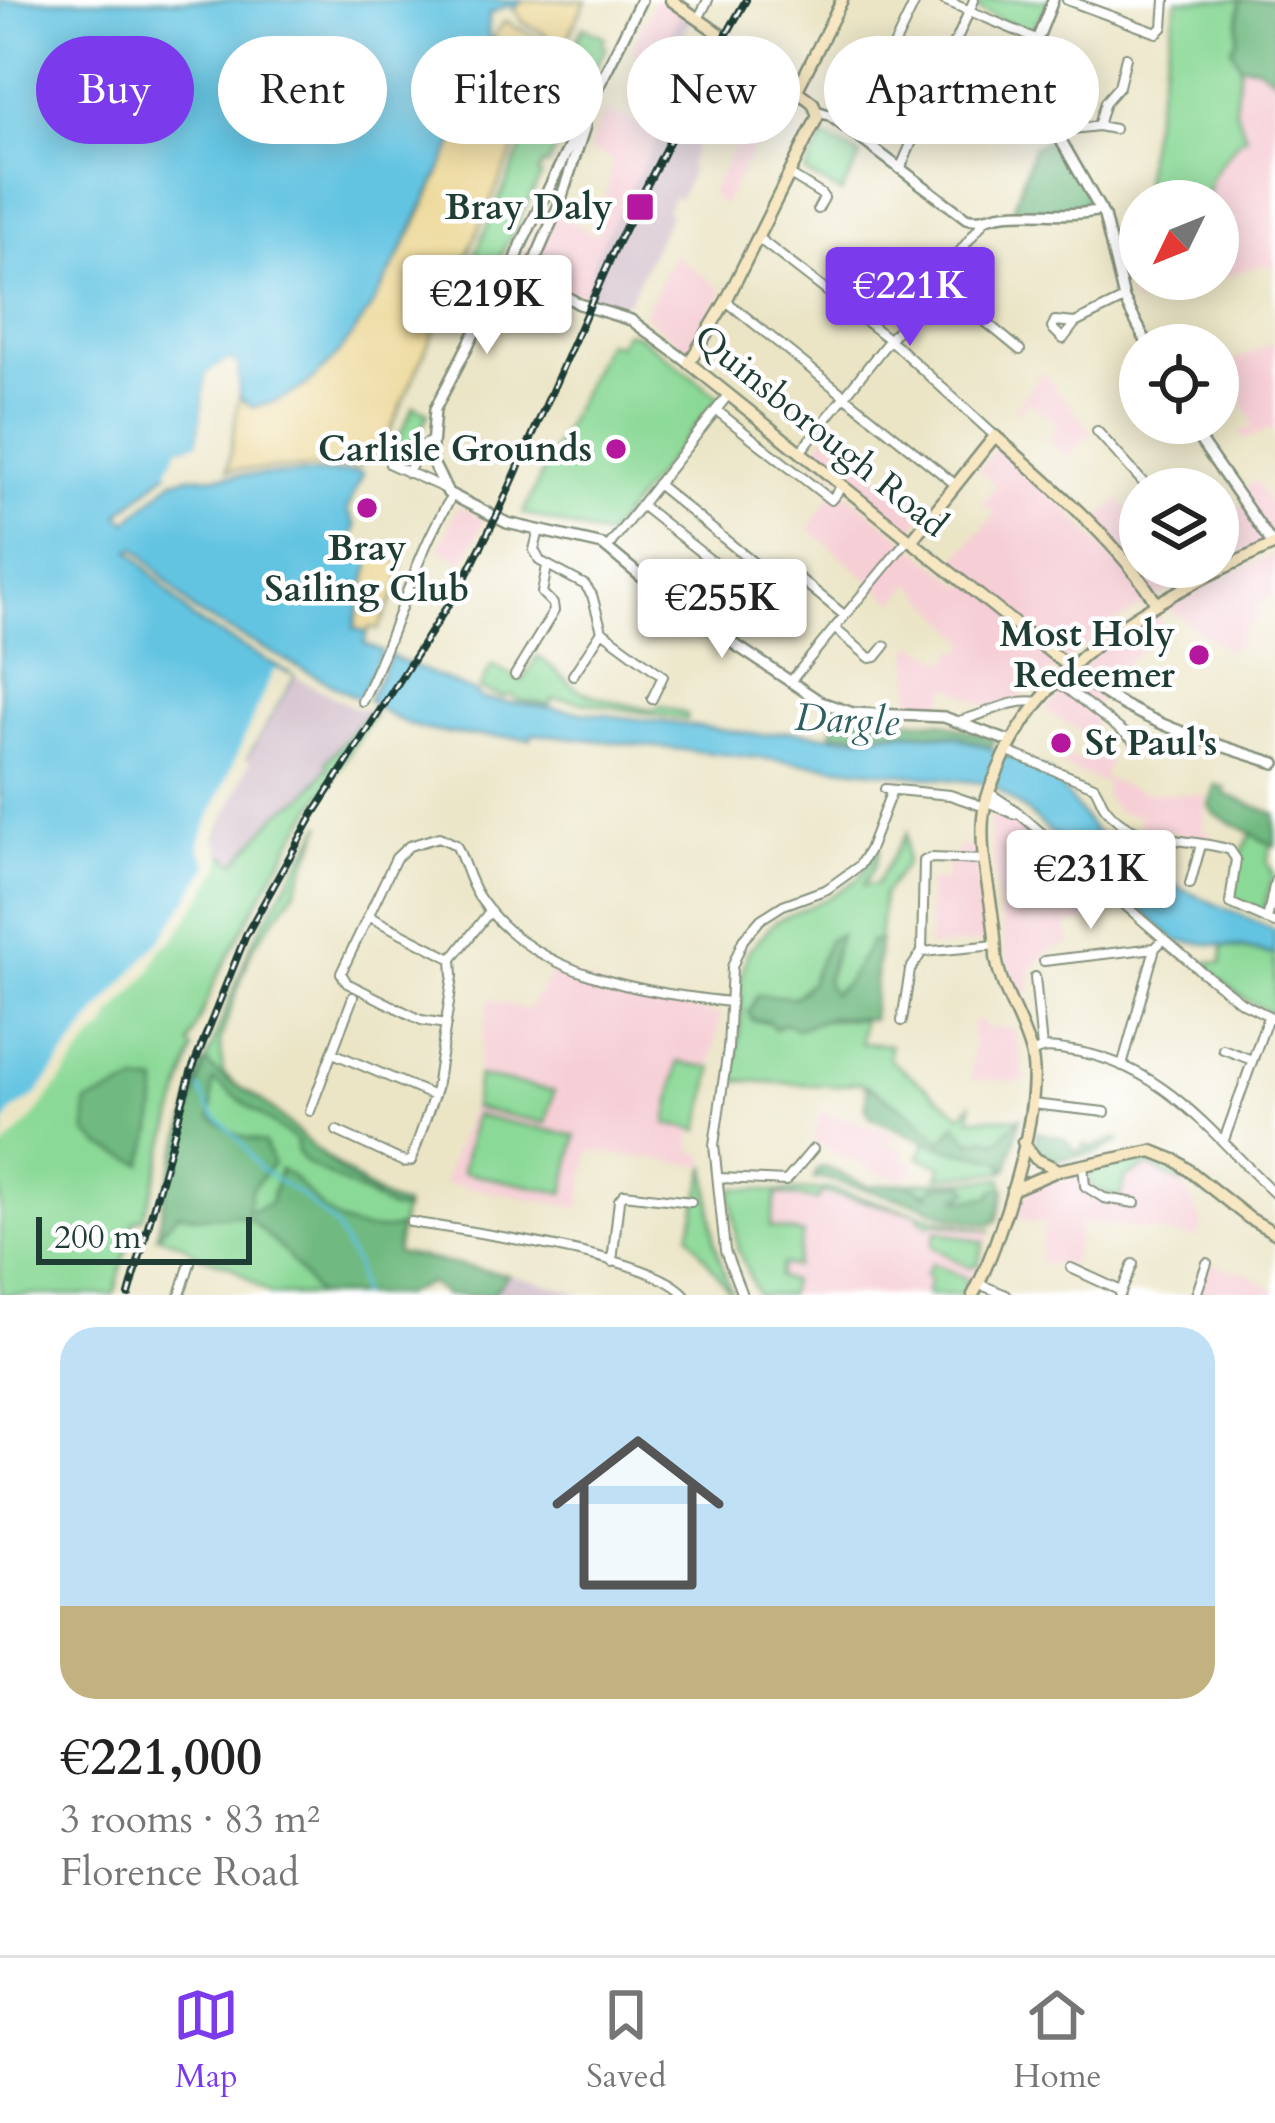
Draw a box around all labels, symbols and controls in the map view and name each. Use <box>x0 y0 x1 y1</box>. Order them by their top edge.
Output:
chip: Buy <box>36 36 194 144</box>
chip: Rent <box>218 36 387 144</box>
chip: Filters <box>411 36 603 144</box>
chip: New <box>627 36 800 144</box>
chip: Apartment <box>824 36 1099 144</box>
north arrow <box>1119 180 1239 300</box>
map controls <box>1119 180 1239 588</box>
place label: Bray Daly <box>445 183 614 232</box>
marker: Bray Daly <box>624 191 656 223</box>
pin: €221K <box>826 247 994 349</box>
pin: €219K <box>403 255 571 357</box>
text: €221K <box>853 259 967 312</box>
text: €219K <box>430 267 544 320</box>
street label: Quinsborough Road <box>684 313 958 549</box>
button: locate <box>1119 324 1239 444</box>
place label: Carlisle Grounds <box>318 425 592 474</box>
marker: Carlisle Grounds <box>603 436 629 462</box>
button: layers <box>1119 468 1239 588</box>
marker: Bray Sailing Club <box>354 495 380 521</box>
place label: Bray Sailing Club <box>265 524 469 614</box>
pin: €255K <box>638 559 806 661</box>
text: €255K <box>665 571 779 624</box>
place label: Most Holy Redeemer <box>1000 610 1176 700</box>
marker: Most Holy Redeemer <box>1186 642 1212 668</box>
water label: Dargle <box>794 691 901 749</box>
place label: St Paul's <box>1085 719 1217 768</box>
marker: St Paul's <box>1048 730 1074 756</box>
pin: €231K <box>1007 830 1175 932</box>
text: €231K <box>1034 842 1148 895</box>
scale bar <box>36 1211 252 1264</box>
text: 200 m <box>54 1215 141 1260</box>
icon: home <box>530 1405 746 1621</box>
text: €221,000 <box>60 1723 262 1793</box>
text: 3 rooms · 83 m² <box>60 1793 320 1846</box>
text: Florence Road <box>60 1846 299 1899</box>
tab: Map <box>173 1982 239 2099</box>
tab: Saved <box>586 1982 666 2099</box>
tab: Home <box>1013 1982 1102 2099</box>

